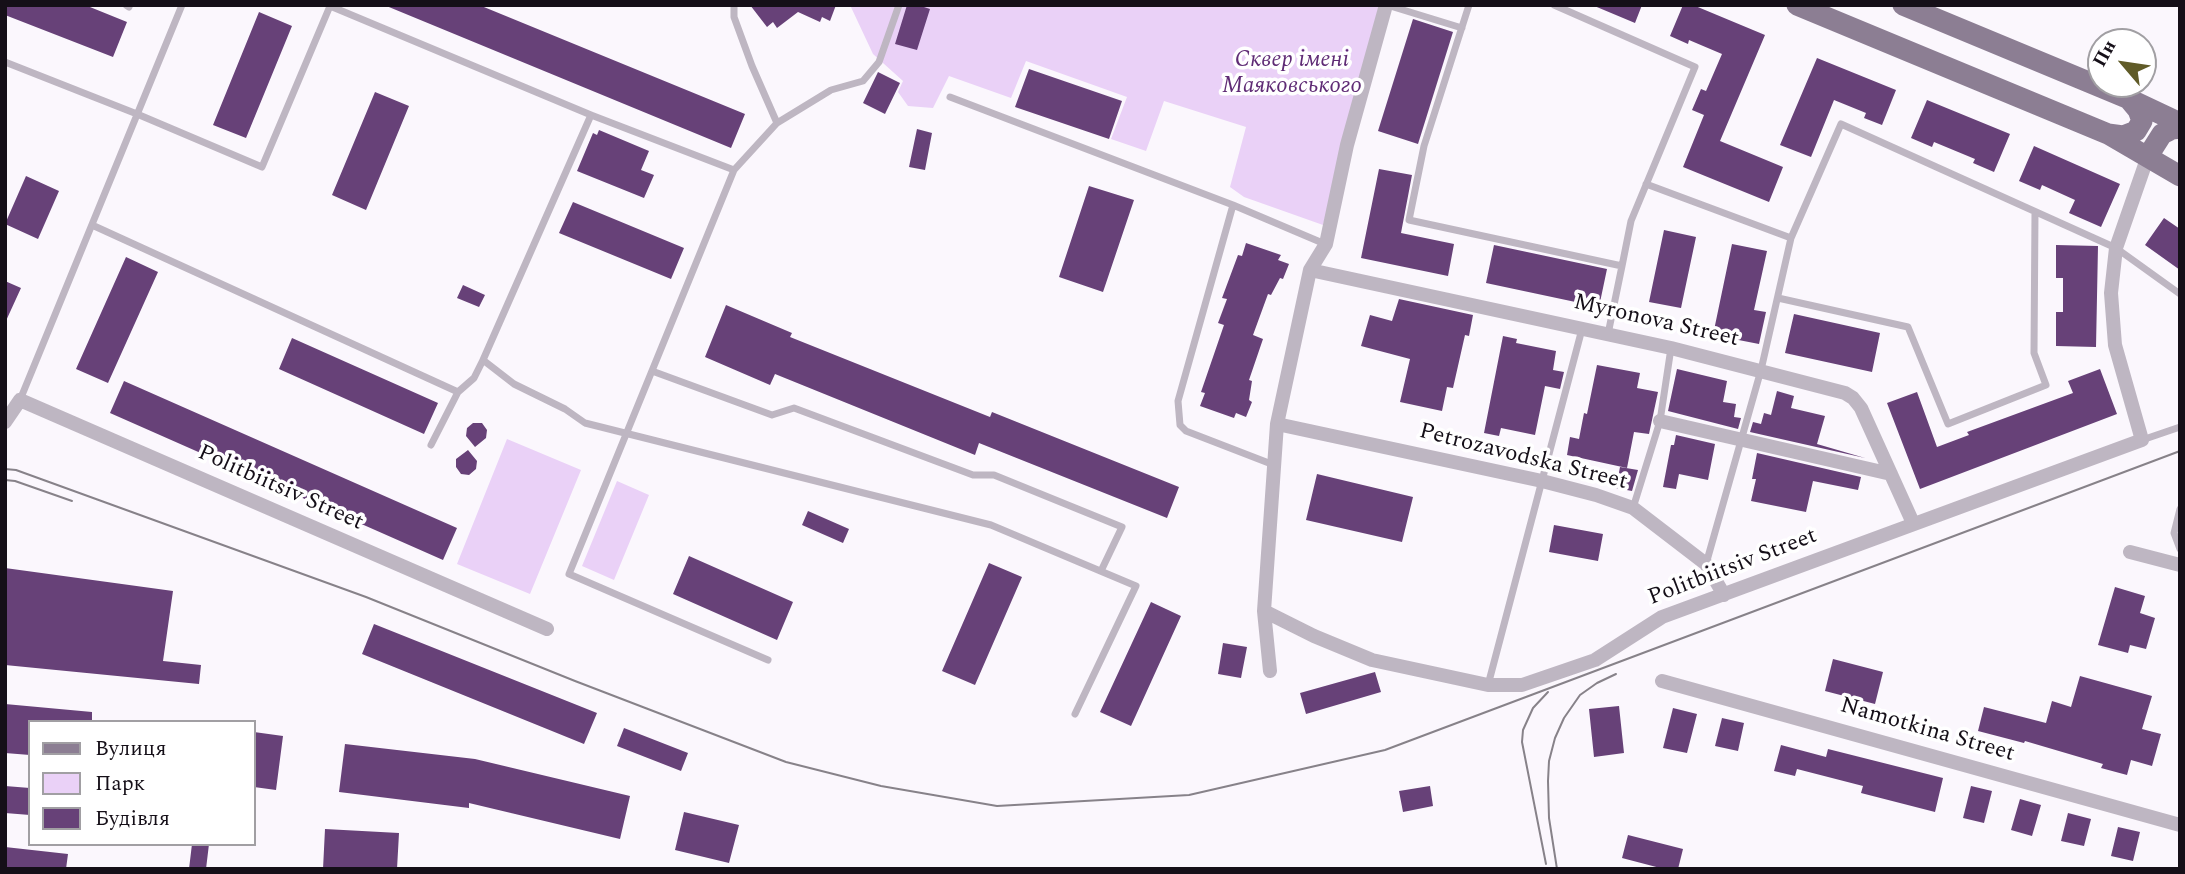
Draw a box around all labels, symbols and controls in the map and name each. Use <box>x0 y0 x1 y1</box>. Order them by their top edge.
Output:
north arrow <box>2087 28 2157 98</box>
text: Пн <box>2086 35 2124 73</box>
park label: Сквер імені Маяковського <box>1222 47 1362 101</box>
street label: Myronova Street <box>1571 290 1741 354</box>
street label: Petrozavodska Street <box>1416 419 1630 497</box>
street label: Politbiitsiv Street <box>193 440 367 538</box>
street label: Politbiitsiv Street <box>1645 523 1821 613</box>
street label: Namotkina Street <box>1837 693 2017 769</box>
legend <box>28 720 256 846</box>
text: Вулиця <box>95 733 166 765</box>
text: Парк <box>95 768 145 800</box>
text: Будівля <box>95 803 170 835</box>

